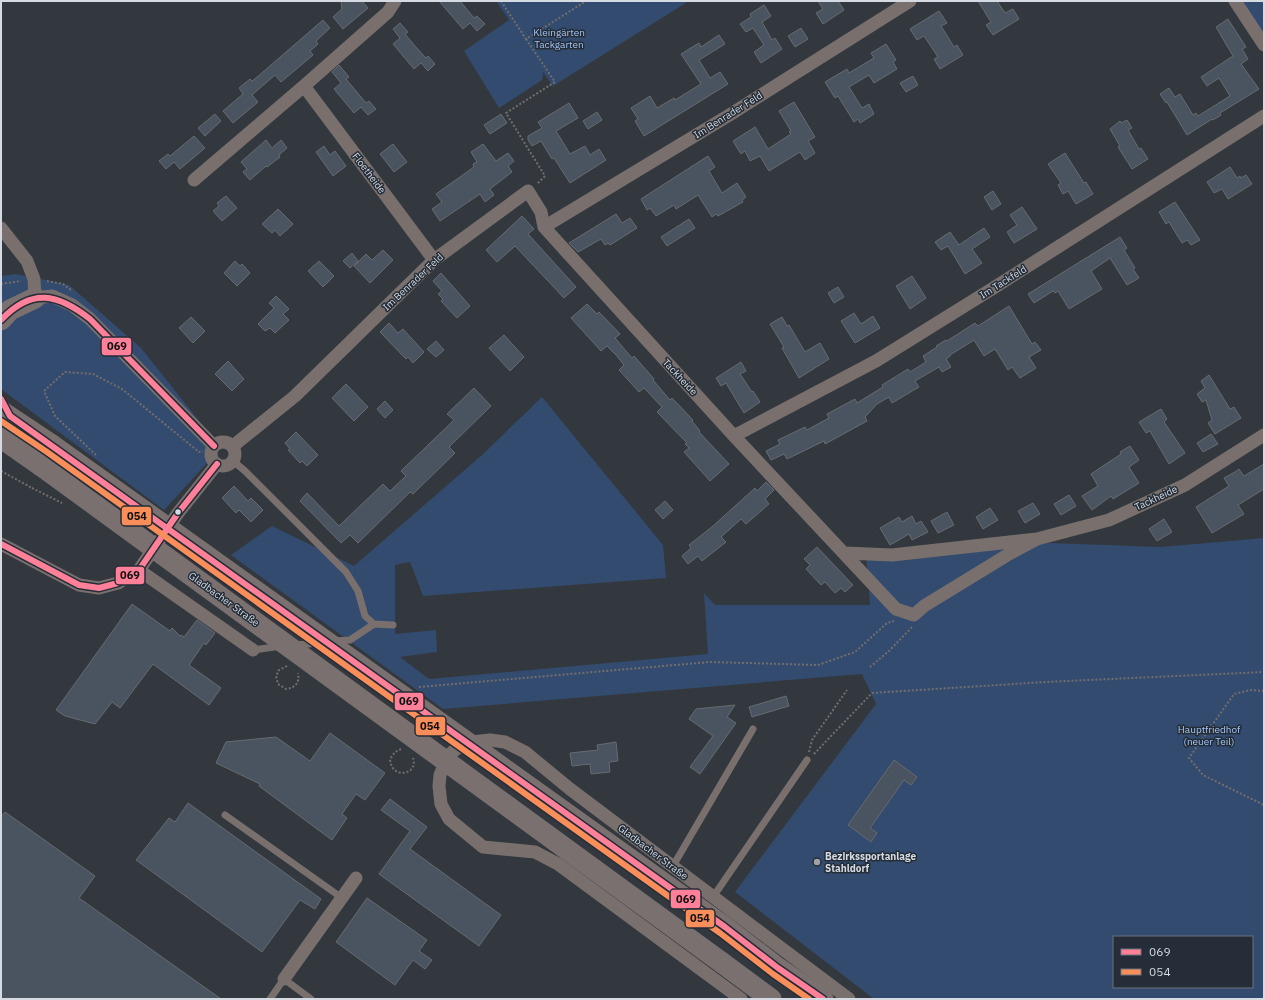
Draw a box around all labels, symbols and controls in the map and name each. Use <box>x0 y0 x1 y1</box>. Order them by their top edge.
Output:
park label: Kleingärten Tackgarten <box>533 26 585 51</box>
street label: Im Benrader Feld <box>691 89 765 141</box>
street label: Floetheide <box>349 150 389 196</box>
street label: Im Benrader Feld <box>380 250 446 314</box>
street label: Im Tackfeld <box>977 262 1029 302</box>
line badge: 069 <box>101 337 132 356</box>
text: 069 <box>107 339 127 353</box>
street label: Tackheide <box>660 356 701 398</box>
street label: Tackheide <box>1133 482 1180 514</box>
line badge: 054 <box>121 506 152 526</box>
unlabelled marker <box>173 507 183 517</box>
text: 054 <box>127 509 147 523</box>
line badge: 069 <box>115 566 145 585</box>
text: 069 <box>120 568 140 582</box>
street label: Gladbacher Straße <box>186 569 262 629</box>
line badge: 069 <box>394 692 424 711</box>
text: 069 <box>399 694 419 708</box>
line badge: 054 <box>415 716 446 736</box>
text: 054 <box>420 719 440 733</box>
park label: Hauptfriedhof (neuer Teil) <box>1178 723 1241 748</box>
street label: Gladbacher Straße <box>615 821 691 883</box>
place label: Bezirkssportanlage Stahldorf <box>825 850 916 875</box>
marker: Bezirkssportanlage Stahldorf <box>812 857 822 867</box>
line badge: 069 <box>670 889 701 909</box>
text: 069 <box>676 892 696 906</box>
line badge: 054 <box>685 909 715 928</box>
text: 054 <box>690 911 710 925</box>
legend <box>1113 936 1253 988</box>
text: 069 <box>1149 944 1171 959</box>
text: 054 <box>1149 964 1171 979</box>

